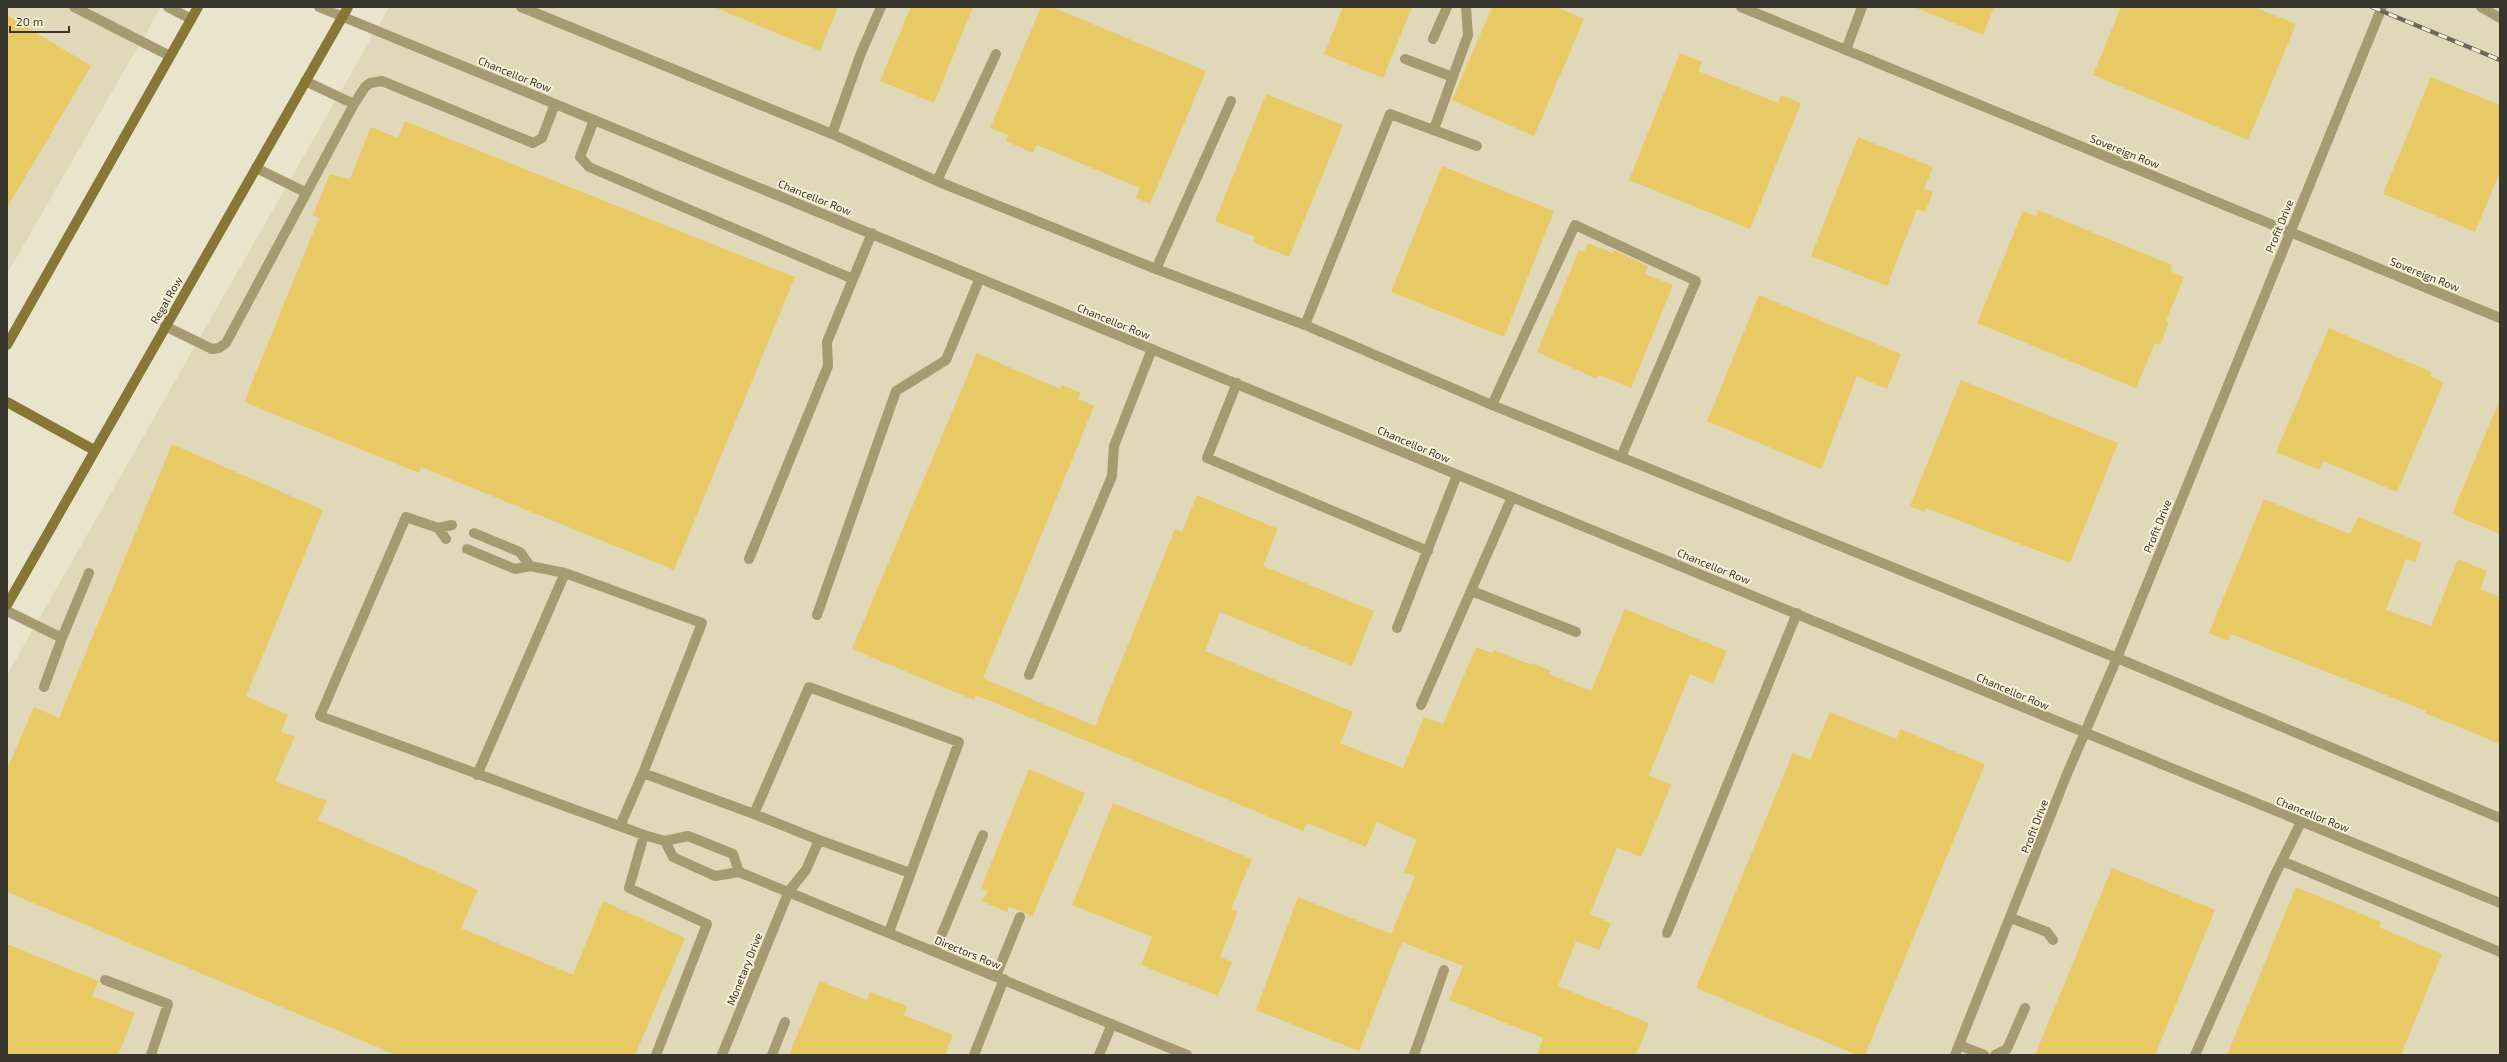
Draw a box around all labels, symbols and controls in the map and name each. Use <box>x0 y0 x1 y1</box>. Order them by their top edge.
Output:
scale bar <box>10 8 69 34</box>
text: 20 m <box>16 14 43 28</box>
street label: Chancellor Row <box>477 53 553 95</box>
street label: Sovereign Row <box>2088 131 2162 171</box>
street label: Chancellor Row <box>777 176 853 218</box>
street label: Profit Drive <box>2262 197 2296 255</box>
street label: Sovereign Row <box>2388 254 2462 294</box>
street label: Regal Row <box>147 274 185 326</box>
street label: Chancellor Row <box>1076 300 1152 342</box>
street label: Chancellor Row <box>1376 423 1452 465</box>
street label: Profit Drive <box>2140 497 2174 555</box>
street label: Chancellor Row <box>1676 545 1752 587</box>
street label: Chancellor Row <box>1975 670 2051 712</box>
street label: Chancellor Row <box>2275 793 2351 835</box>
street label: Profit Drive <box>2018 797 2050 855</box>
street label: Monetary Drive <box>724 931 764 1007</box>
street label: Directors Row <box>933 933 1003 971</box>

